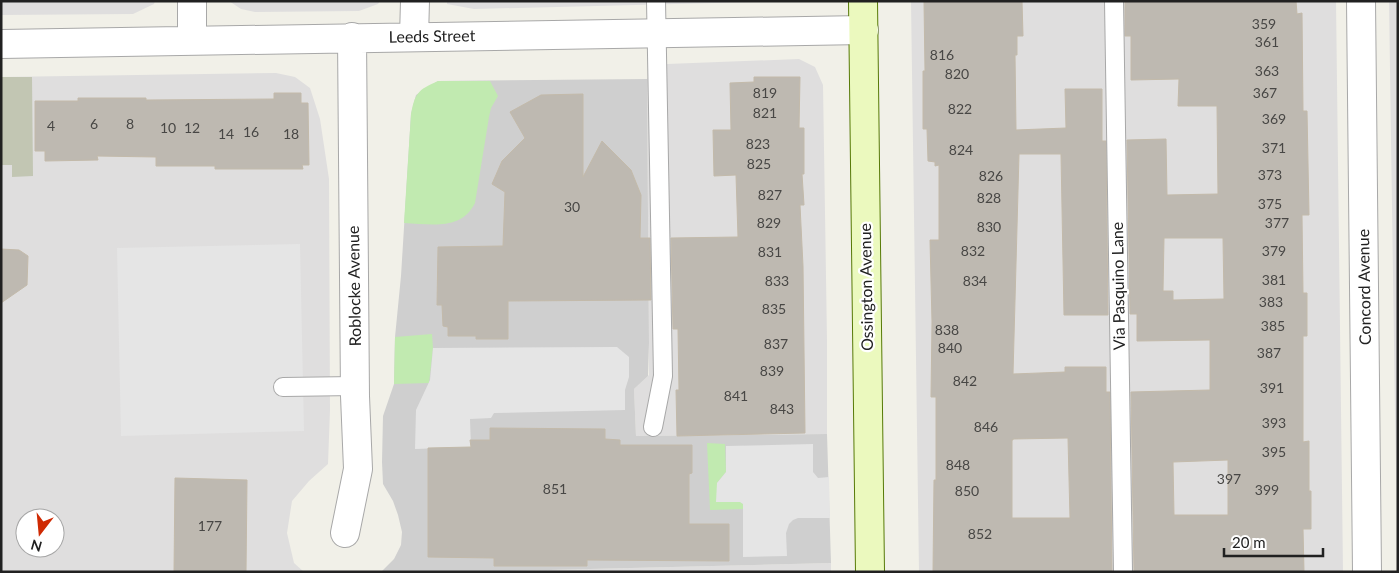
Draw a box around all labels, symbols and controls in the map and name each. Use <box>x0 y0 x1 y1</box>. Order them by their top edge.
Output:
house number: 359 <box>1252 15 1276 32</box>
street label: Leeds Street <box>389 25 476 46</box>
house number: 361 <box>1255 33 1279 50</box>
house number: 816 <box>930 46 954 63</box>
house number: 363 <box>1255 62 1279 79</box>
house number: 820 <box>945 65 969 82</box>
house number: 819 <box>753 84 777 101</box>
house number: 367 <box>1253 84 1277 101</box>
house number: 822 <box>948 100 972 117</box>
house number: 821 <box>753 104 777 121</box>
house number: 369 <box>1262 110 1286 127</box>
house number: 6 <box>90 115 98 132</box>
house number: 8 <box>126 115 134 132</box>
house number: 4 <box>47 117 55 134</box>
house number: 10 <box>160 119 176 136</box>
house number: 12 <box>184 119 200 136</box>
house number: 16 <box>243 123 259 140</box>
house number: 14 <box>218 125 234 142</box>
house number: 18 <box>283 125 299 142</box>
house number: 823 <box>746 135 770 152</box>
house number: 371 <box>1262 139 1286 156</box>
house number: 824 <box>949 141 973 158</box>
house number: 825 <box>747 155 771 172</box>
house number: 373 <box>1258 166 1282 183</box>
house number: 826 <box>979 167 1003 184</box>
house number: 827 <box>758 186 782 203</box>
house number: 828 <box>977 189 1001 206</box>
house number: 375 <box>1258 195 1282 212</box>
house number: 30 <box>564 198 580 215</box>
house number: 829 <box>757 214 781 231</box>
house number: 377 <box>1265 214 1289 231</box>
house number: 830 <box>977 218 1001 235</box>
street label: Via Pasquino Lane <box>1107 222 1128 350</box>
street label: Ossington Avenue <box>855 223 876 351</box>
street label: Roblocke Avenue <box>343 226 364 347</box>
street label: Concord Avenue <box>1353 229 1374 345</box>
house number: 832 <box>961 242 985 259</box>
house number: 379 <box>1262 242 1286 259</box>
house number: 831 <box>758 243 782 260</box>
house number: 381 <box>1262 271 1286 288</box>
house number: 833 <box>765 272 789 289</box>
house number: 834 <box>963 272 987 289</box>
house number: 383 <box>1259 293 1283 310</box>
house number: 835 <box>762 300 786 317</box>
house number: 385 <box>1261 317 1285 334</box>
house number: 838 <box>935 321 959 338</box>
house number: 837 <box>764 335 788 352</box>
house number: 840 <box>938 339 962 356</box>
house number: 387 <box>1257 344 1281 361</box>
house number: 839 <box>760 362 784 379</box>
house number: 842 <box>953 372 977 389</box>
house number: 391 <box>1260 379 1284 396</box>
house number: 841 <box>724 387 748 404</box>
house number: 843 <box>770 400 794 417</box>
house number: 393 <box>1262 414 1286 431</box>
house number: 846 <box>974 418 998 435</box>
house number: 395 <box>1262 443 1286 460</box>
house number: 848 <box>946 456 970 473</box>
house number: 397 <box>1217 470 1241 487</box>
house number: 851 <box>543 480 567 497</box>
house number: 399 <box>1255 481 1279 498</box>
house number: 850 <box>955 482 979 499</box>
north arrow <box>15 508 65 558</box>
house number: 177 <box>198 517 222 534</box>
house number: 852 <box>968 525 992 542</box>
scale bar <box>1224 526 1323 558</box>
text: 20 m <box>1232 533 1266 551</box>
text: N <box>29 536 44 556</box>

